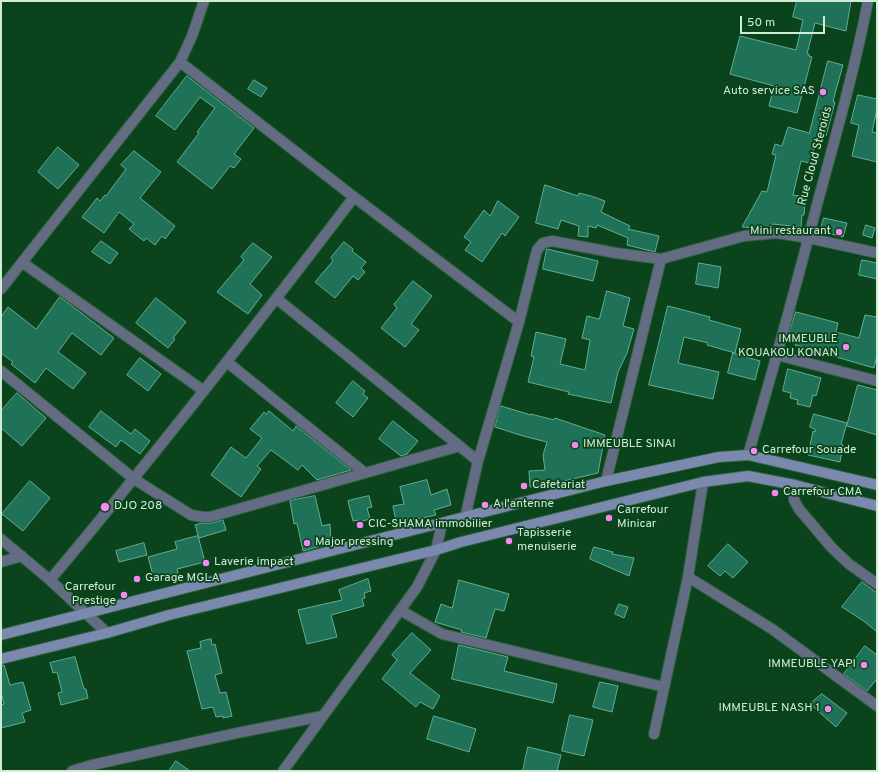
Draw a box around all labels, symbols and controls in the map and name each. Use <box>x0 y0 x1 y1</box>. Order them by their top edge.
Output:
scale bar <box>742 8 827 34</box>
text: 50 m <box>747 15 775 31</box>
place label: Auto service SAS <box>723 85 815 99</box>
marker: Auto service SAS <box>818 87 828 97</box>
street label: Rue Cloud Steroids <box>796 105 836 207</box>
place label: Mini restaurant <box>750 225 831 239</box>
marker: Mini restaurant <box>834 227 844 237</box>
place label: IMMEUBLE KOUAKOU KONAN <box>738 333 838 361</box>
marker: IMMEUBLE KOUAKOU KONAN <box>841 342 851 352</box>
place label: IMMEUBLE SINAI <box>583 438 676 452</box>
marker: IMMEUBLE SINAI <box>570 440 580 450</box>
place label: Carrefour Souade <box>762 444 856 458</box>
marker: Carrefour Souade <box>749 446 759 456</box>
place label: Cafetariat <box>532 479 585 493</box>
marker: Cafetariat <box>519 481 529 491</box>
place label: Carrefour CMA <box>783 486 862 500</box>
marker: Carrefour CMA <box>770 488 780 498</box>
place label: A l'antenne <box>493 498 554 512</box>
place label: DJO 208 <box>114 500 162 514</box>
marker: A l'antenne <box>480 500 490 510</box>
marker: DJO 208 <box>99 501 111 513</box>
place label: Carrefour Minicar <box>617 504 668 532</box>
marker: Carrefour Minicar <box>604 513 614 523</box>
place label: CIC-SHAMA immobilier <box>368 518 493 532</box>
marker: CIC-SHAMA immobilier <box>355 520 365 530</box>
place label: Tapisserie menuiserie <box>517 527 577 555</box>
place label: Major pressing <box>315 536 394 550</box>
marker: Tapisserie menuiserie <box>504 536 514 546</box>
marker: Major pressing <box>302 538 312 548</box>
place label: Laverie impact <box>214 556 294 570</box>
marker: Laverie impact <box>201 558 211 568</box>
place label: Garage MGLA <box>145 572 220 586</box>
marker: Garage MGLA <box>132 574 142 584</box>
place label: Carrefour Prestige <box>65 581 116 609</box>
marker: Carrefour Prestige <box>119 590 129 600</box>
place label: IMMEUBLE YAPI <box>768 658 856 672</box>
marker: IMMEUBLE YAPI <box>859 660 869 670</box>
place label: IMMEUBLE NASH 1 <box>718 702 820 716</box>
marker: IMMEUBLE NASH 1 <box>823 704 833 714</box>

